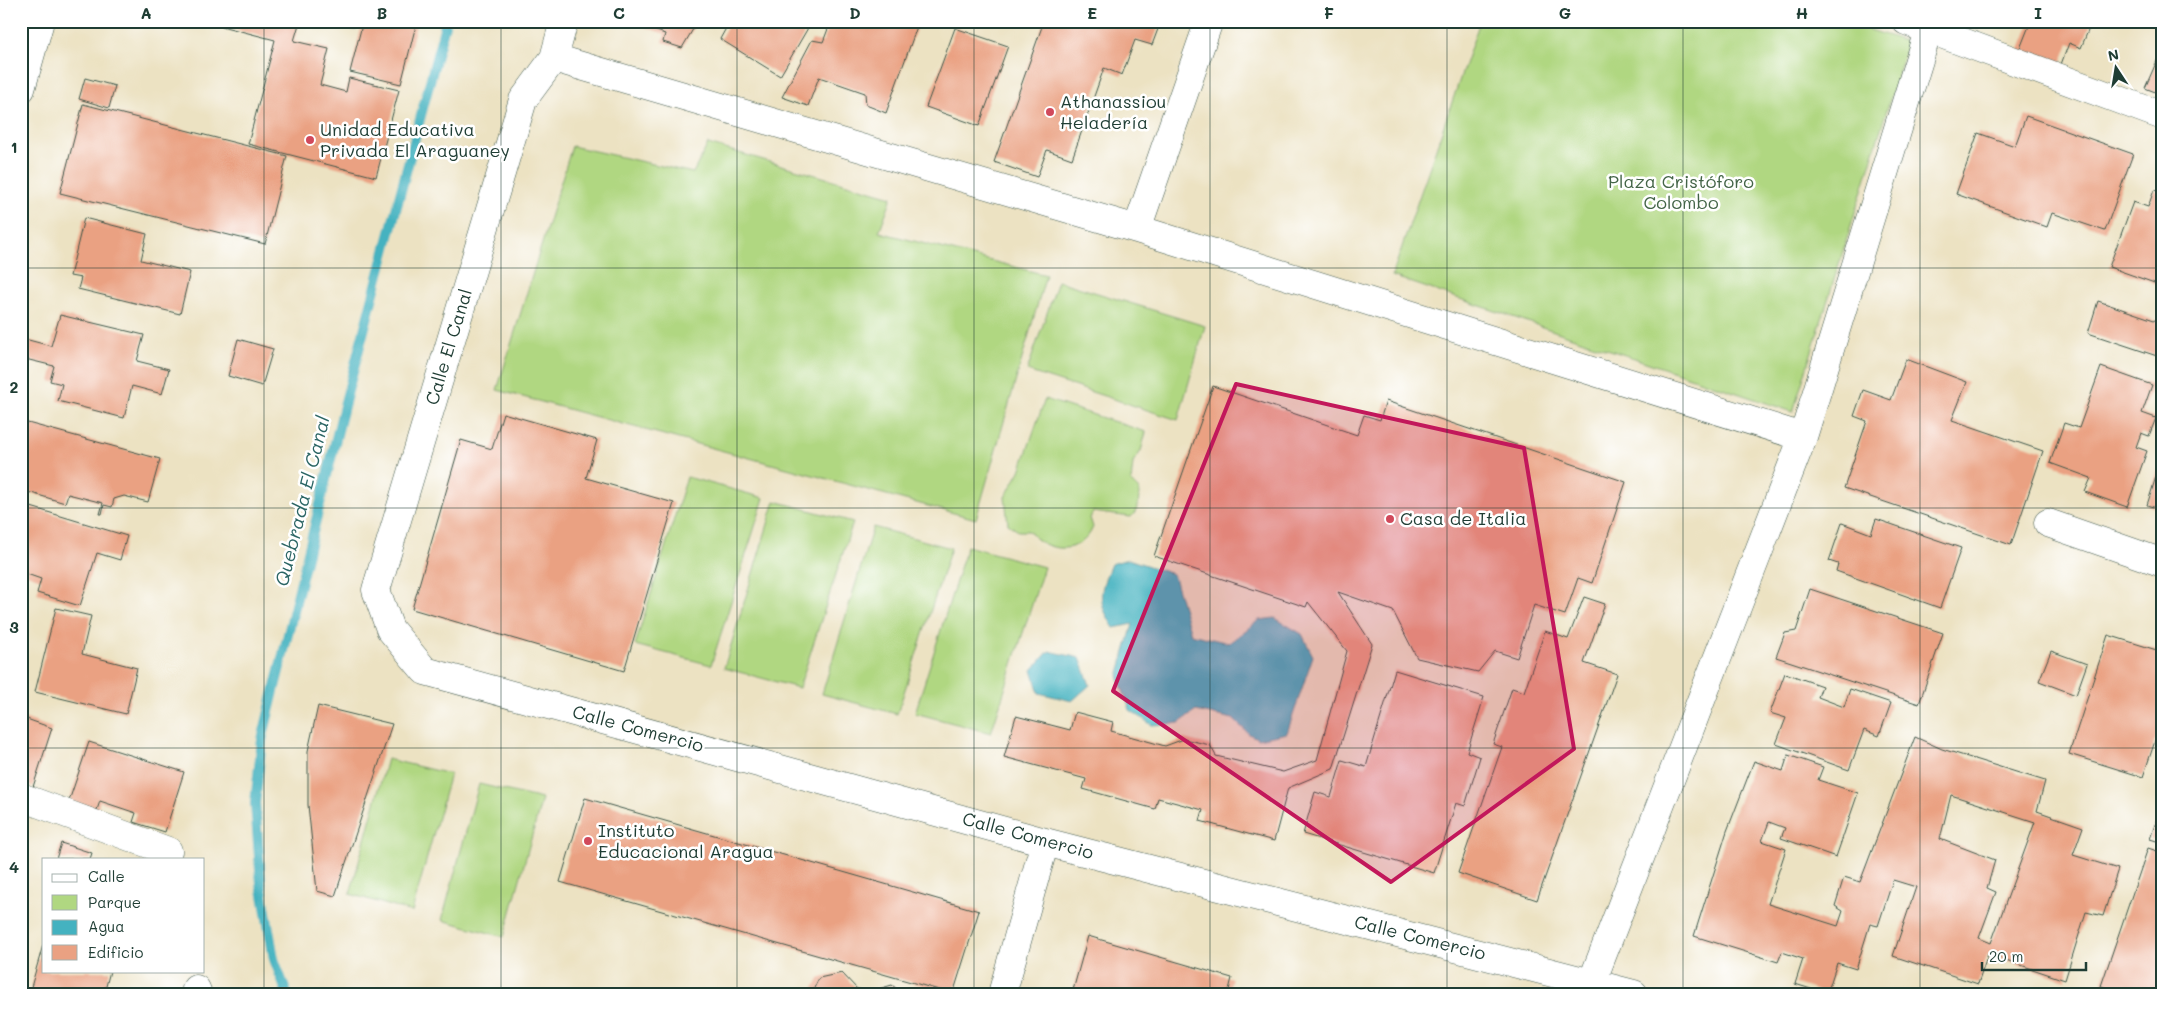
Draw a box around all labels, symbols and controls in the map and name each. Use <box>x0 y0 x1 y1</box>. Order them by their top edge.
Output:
text: A <box>140 2 152 23</box>
text: B <box>377 2 387 23</box>
text: C <box>613 2 625 23</box>
text: D <box>849 2 861 23</box>
text: E <box>1087 2 1097 23</box>
text: F <box>1324 2 1334 23</box>
text: G <box>1559 2 1571 23</box>
text: H <box>1796 2 1808 23</box>
text: I <box>2034 2 2042 23</box>
north arrow <box>2092 42 2142 92</box>
text: N <box>2106 44 2120 65</box>
place label: Athanassiou Heladería <box>1060 89 1166 134</box>
marker: Athanassiou Heladería <box>1044 106 1056 118</box>
place label: Unidad Educativa Privada El Araguaney <box>320 117 510 162</box>
marker: Unidad Educativa Privada El Araguaney <box>304 134 316 146</box>
text: 1 <box>10 136 18 157</box>
park label: Plaza Cristóforo Colombo <box>1608 169 1754 214</box>
street label: Calle El Canal <box>419 286 477 408</box>
text: 2 <box>10 376 19 397</box>
water label: Quebrada El Canal <box>268 413 335 589</box>
place label: Casa de Italia <box>1400 506 1526 530</box>
marker: Casa de Italia <box>1384 513 1396 525</box>
text: 3 <box>9 616 19 637</box>
street label: Calle Comercio <box>570 699 707 757</box>
street label: Calle Comercio <box>960 806 1097 864</box>
place label: Instituto Educacional Aragua <box>598 818 774 863</box>
marker: Instituto Educacional Aragua <box>582 835 594 847</box>
text: 4 <box>9 856 19 877</box>
legend <box>42 858 205 972</box>
text: Calle <box>88 866 125 886</box>
text: Parque <box>88 892 141 912</box>
street label: Calle Comercio <box>1352 909 1489 965</box>
text: Agua <box>88 916 125 936</box>
scale bar <box>1982 940 2085 972</box>
text: Edificio <box>88 942 144 962</box>
text: 20 m <box>1989 946 2023 966</box>

